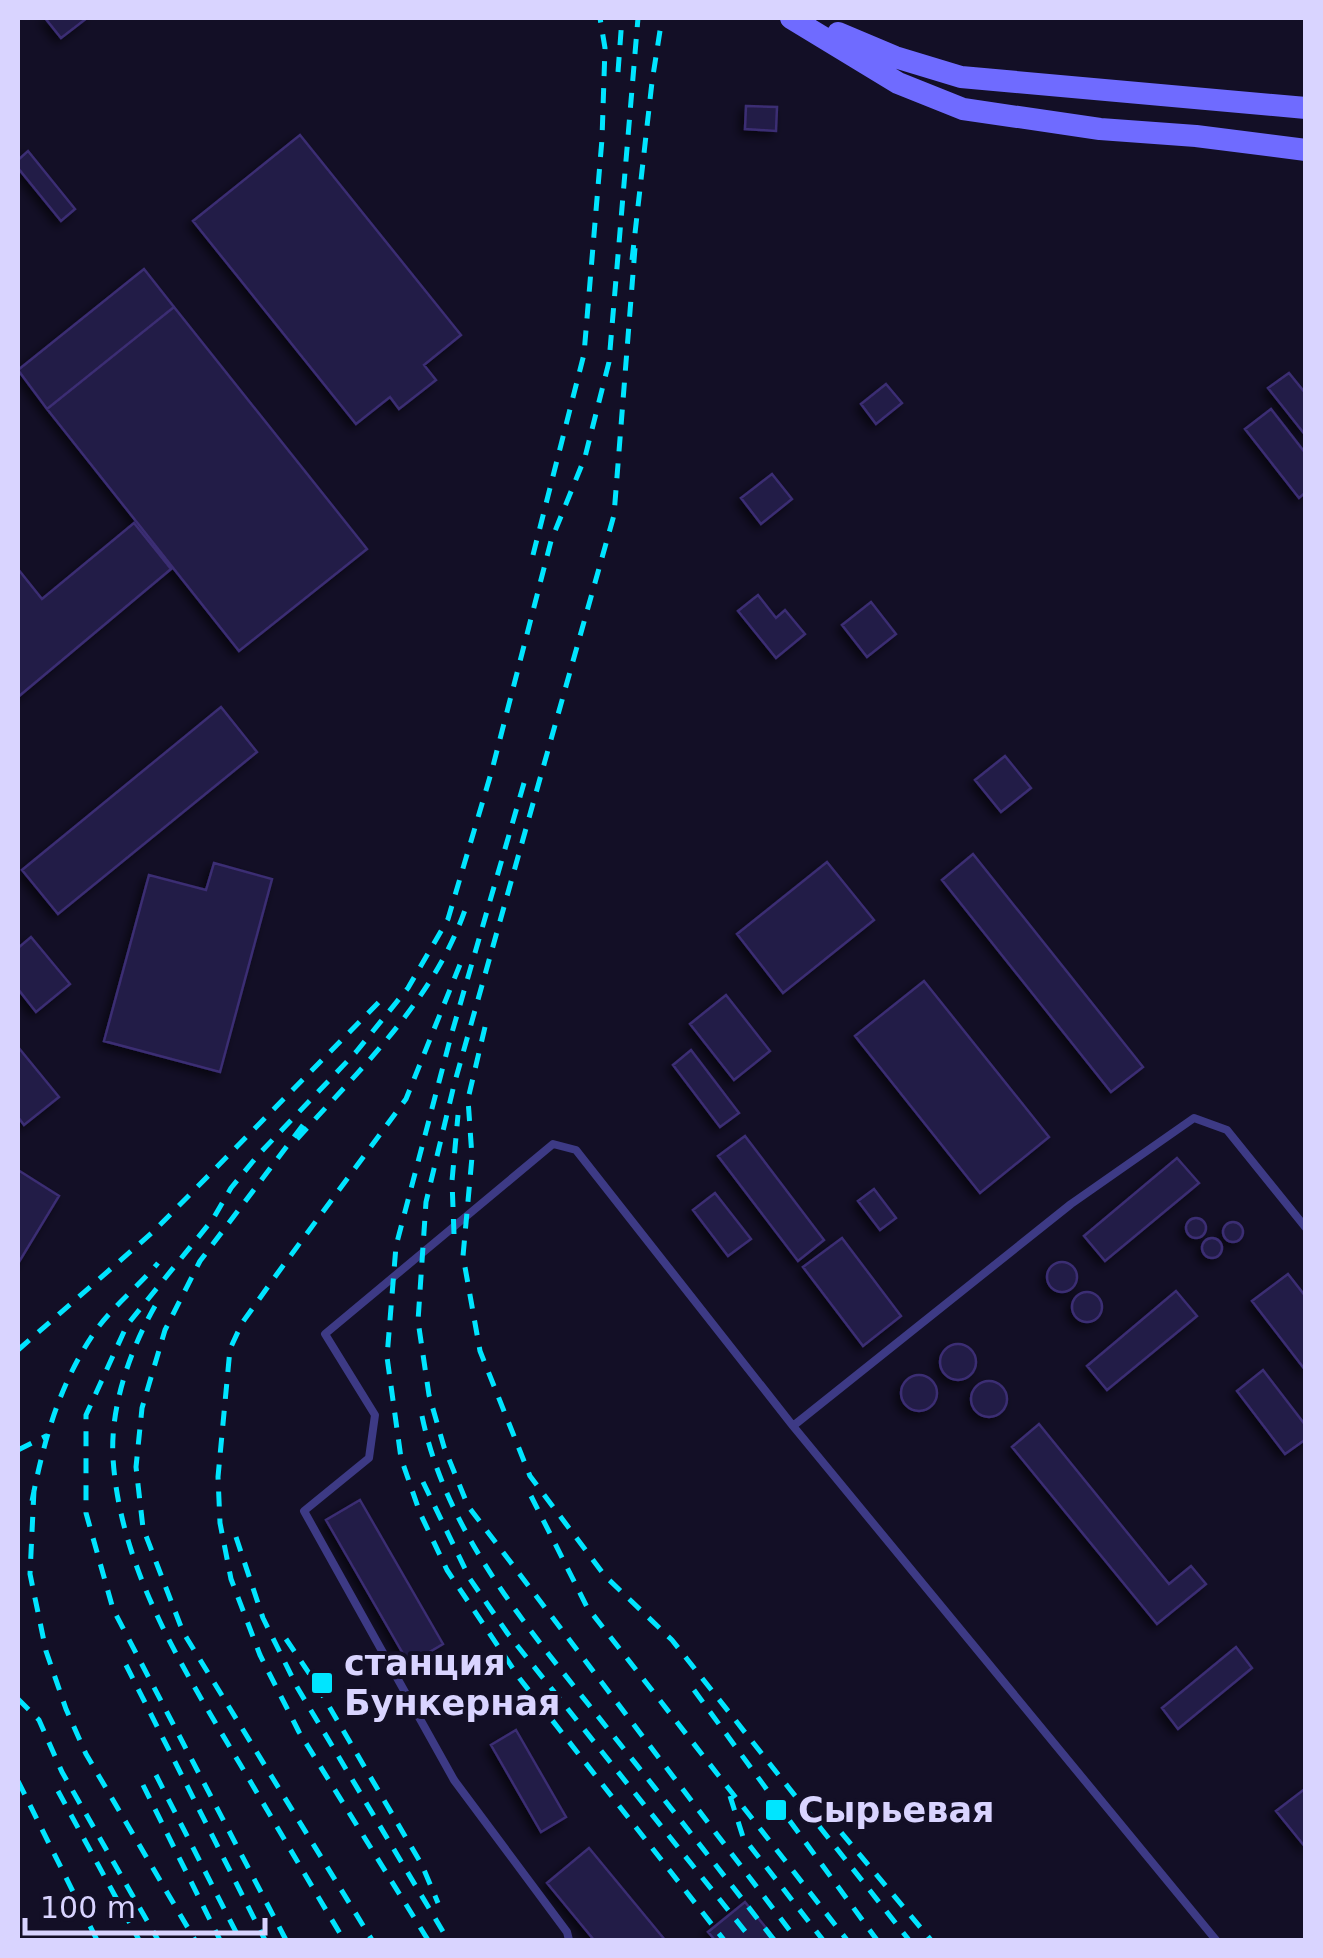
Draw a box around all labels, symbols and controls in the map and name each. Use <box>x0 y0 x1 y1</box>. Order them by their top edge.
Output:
place label: станция Бункерная <box>344 1643 561 1723</box>
marker: станция Бункерная <box>309 1670 335 1696</box>
place label: Сырьевая <box>798 1790 995 1830</box>
marker: Сырьевая <box>763 1797 789 1823</box>
scale bar <box>25 1873 265 1935</box>
text: 100 m <box>40 1890 136 1925</box>

